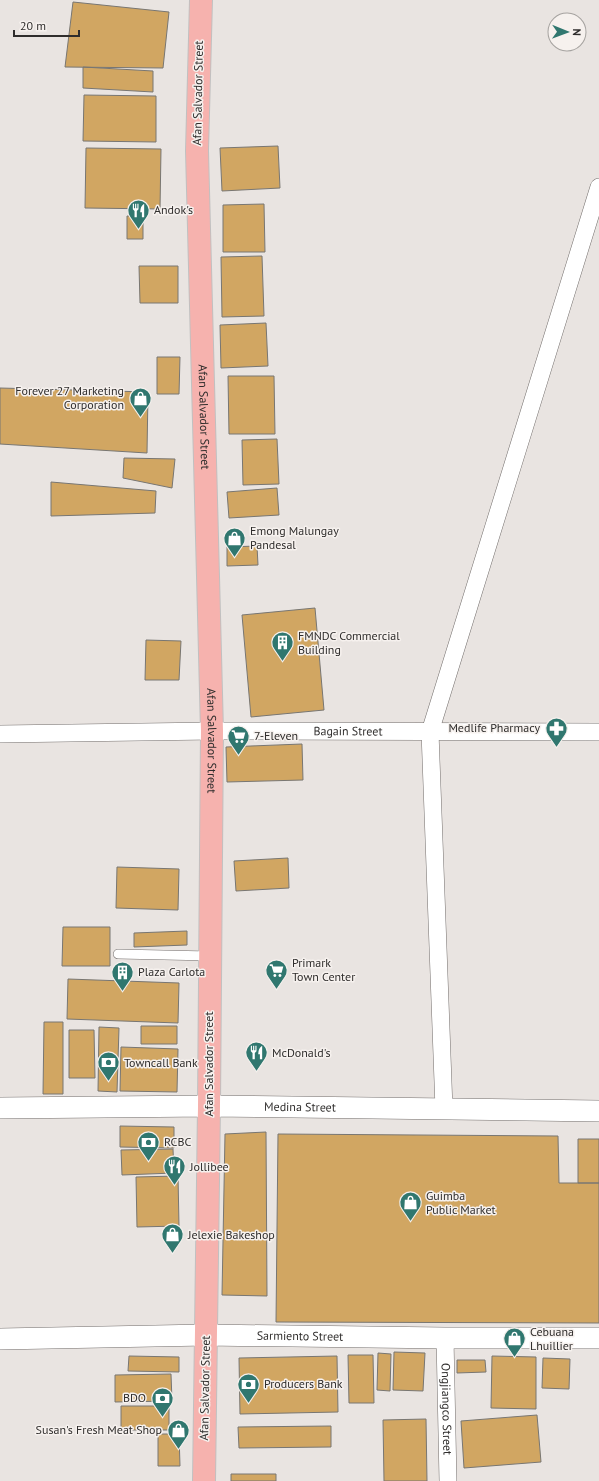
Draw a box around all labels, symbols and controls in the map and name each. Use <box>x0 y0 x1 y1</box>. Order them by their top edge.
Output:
scale bar <box>14 12 79 38</box>
north arrow <box>547 12 587 52</box>
text: 20 m <box>20 18 46 33</box>
text: N <box>570 28 584 36</box>
street label: Afan Salvador Street <box>189 40 206 146</box>
restaurant icon: Andok's <box>126 197 152 230</box>
place label: Andok's <box>154 202 193 217</box>
street label: Afan Salvador Street <box>196 364 213 470</box>
place label: Forever 27 Marketing Corporation <box>15 383 124 412</box>
shop icon: Forever 27 Marketing Corporation <box>127 385 153 418</box>
place label: Emong Malungay Pandesal <box>250 523 339 552</box>
shop icon: Emong Malungay Pandesal <box>222 525 248 558</box>
place label: FMNDC Commercial Building <box>298 628 400 657</box>
building icon: FMNDC Commercial Building <box>270 630 296 663</box>
street label: Afan Salvador Street <box>204 688 220 793</box>
pharmacy icon: Medlife Pharmacy <box>543 715 569 748</box>
place label: Medlife Pharmacy <box>448 720 540 735</box>
supermarket icon: 7-Eleven <box>226 723 252 756</box>
street label: Bagain Street <box>313 723 383 738</box>
place label: 7-Eleven <box>254 728 298 743</box>
place label: Primark Town Center <box>292 955 355 984</box>
supermarket icon: Primark Town Center <box>263 957 289 990</box>
building icon: Plaza Carlota <box>110 959 136 992</box>
place label: Plaza Carlota <box>138 964 205 979</box>
street label: Afan Salvador Street <box>201 1012 216 1116</box>
restaurant icon: McDonald's <box>244 1040 270 1073</box>
place label: McDonald's <box>272 1045 331 1060</box>
bank icon: Towncall Bank <box>95 1050 121 1083</box>
place label: Towncall Bank <box>124 1055 198 1070</box>
street label: Medina Street <box>264 1099 336 1115</box>
bank icon: RCBC <box>135 1129 161 1162</box>
place label: RCBC <box>164 1134 191 1149</box>
restaurant icon: Jollibee <box>162 1154 188 1187</box>
place label: Jollibee <box>189 1159 229 1174</box>
place label: Guimba Public Market <box>426 1188 496 1217</box>
shop icon: Guimba Public Market <box>397 1190 423 1223</box>
shop icon: Jelexie Bakeshop <box>159 1222 185 1255</box>
place label: Jelexie Bakeshop <box>187 1227 275 1242</box>
place label: Cebuana Lhuillier <box>530 1324 574 1353</box>
shop icon: Cebuana Lhuillier <box>502 1326 528 1359</box>
street label: Sarmiento Street <box>257 1328 343 1344</box>
street label: Afan Salvador Street <box>196 1335 213 1441</box>
street label: Ongjiangco Street <box>439 1363 455 1455</box>
bank icon: Producers Bank <box>236 1371 262 1404</box>
place label: Producers Bank <box>264 1376 343 1391</box>
bank icon: BDO <box>149 1385 175 1418</box>
place label: BDO <box>123 1390 146 1405</box>
shop icon: Susan's Fresh Meat Shop <box>165 1417 191 1450</box>
place label: Susan's Fresh Meat Shop <box>36 1422 162 1437</box>

